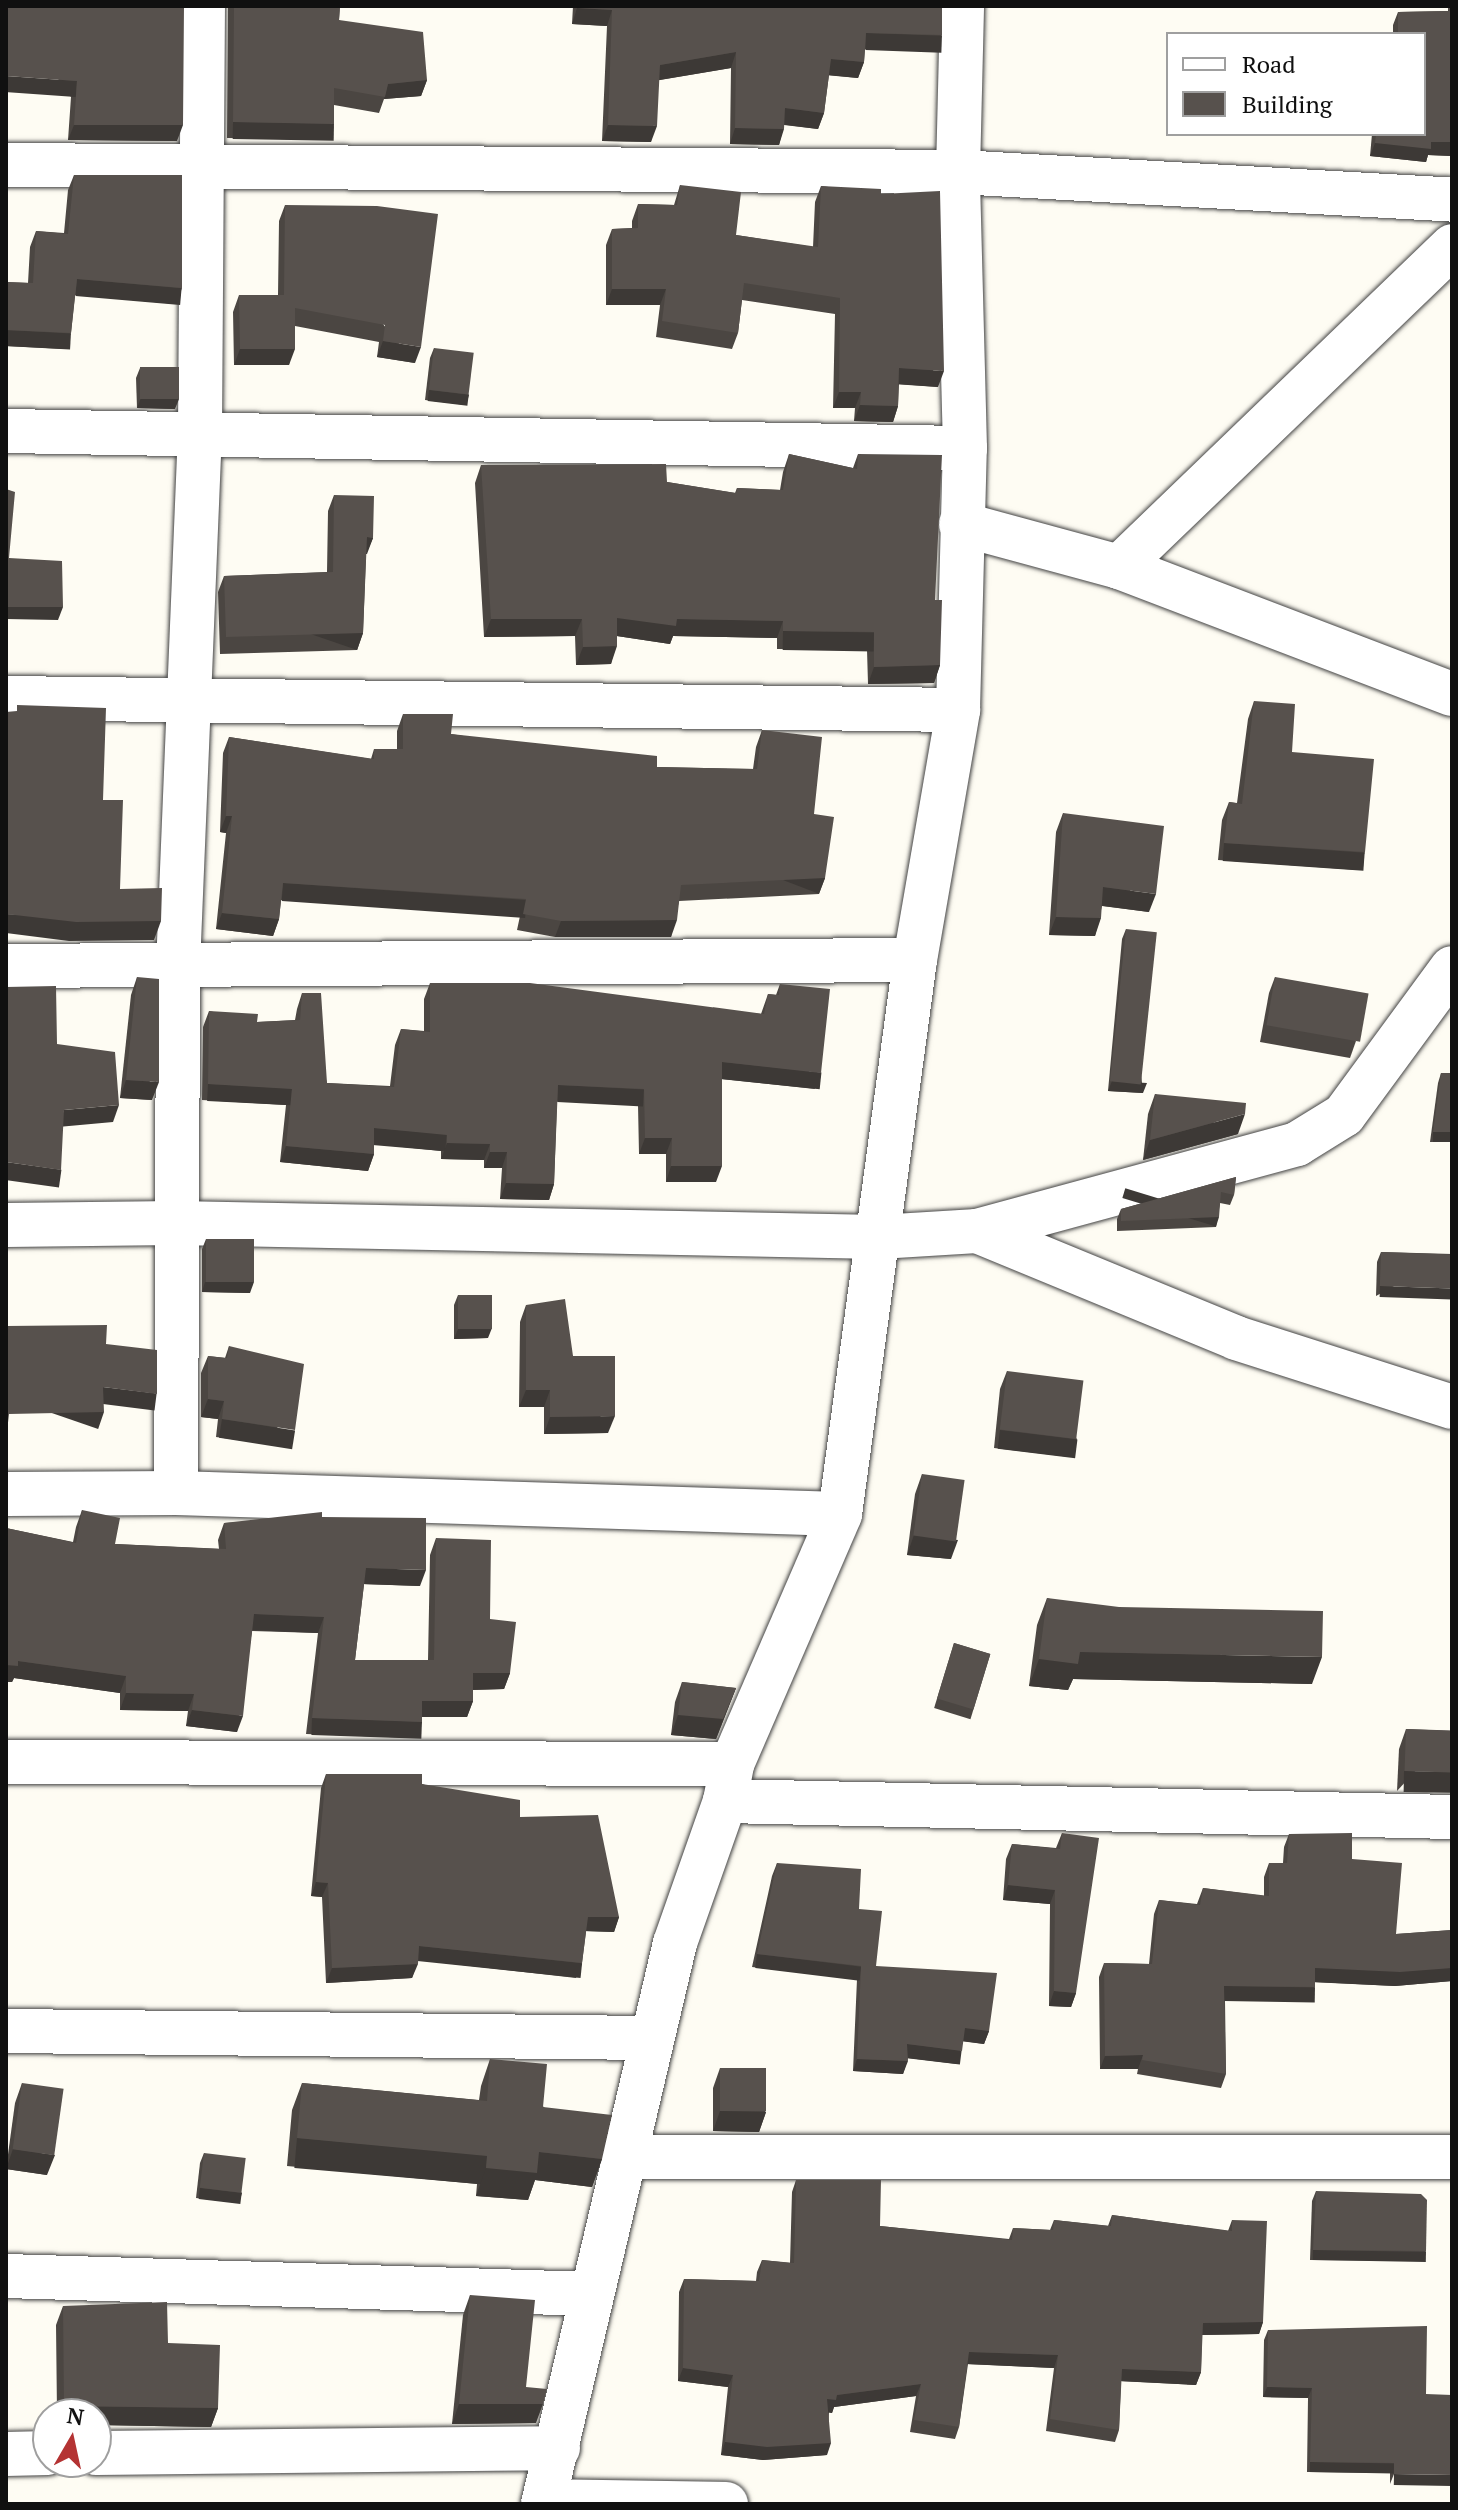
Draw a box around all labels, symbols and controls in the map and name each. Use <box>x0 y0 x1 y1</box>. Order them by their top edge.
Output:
legend <box>1166 32 1426 136</box>
text: Road <box>1242 48 1296 80</box>
text: Building <box>1242 88 1332 120</box>
north arrow <box>32 2398 112 2478</box>
text: N <box>65 2400 86 2431</box>

